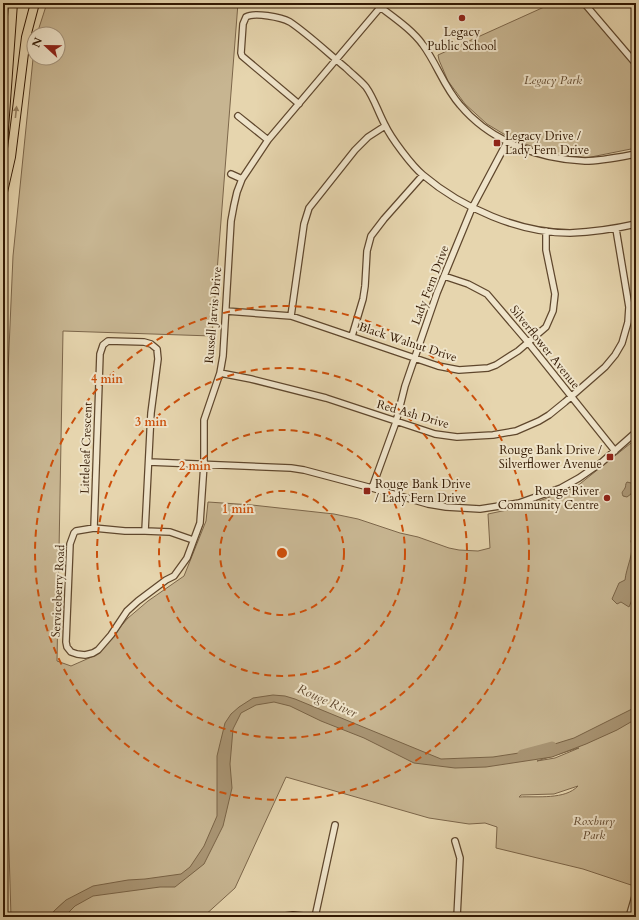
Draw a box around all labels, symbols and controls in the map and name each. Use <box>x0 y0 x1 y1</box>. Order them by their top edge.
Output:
marker: Legacy Public School <box>457 13 467 23</box>
place label: Legacy Public School <box>427 24 497 54</box>
north arrow <box>26 26 66 66</box>
text: N <box>28 35 46 50</box>
park label: Legacy Park <box>524 72 582 88</box>
one-way arrow <box>13 106 19 118</box>
place label: Legacy Drive / Lady Fern Drive <box>505 128 589 158</box>
marker: Legacy Drive / Lady Fern Drive <box>492 138 502 148</box>
street label: Lady Fern Drive <box>407 243 453 327</box>
street label: Russell Jarvis Drive <box>201 266 225 364</box>
street label: Silverflower Avenue <box>506 302 584 392</box>
street label: Black Walnut Drive <box>357 319 459 365</box>
text: 4 min <box>91 371 123 387</box>
street label: Red Ash Drive <box>375 396 451 432</box>
street label: Littleleaf Crescent <box>76 402 96 494</box>
text: 3 min <box>135 414 167 430</box>
place label: Rouge Bank Drive / Silverflower Avenue <box>499 442 602 472</box>
marker: Rouge Bank Drive / Silverflower Avenue <box>605 452 615 462</box>
text: 2 min <box>179 458 211 474</box>
place label: Rouge Bank Drive / Lady Fern Drive <box>375 476 471 506</box>
place label: Rouge River Community Centre <box>498 483 600 513</box>
marker: Rouge Bank Drive / Lady Fern Drive <box>362 486 372 496</box>
marker: Rouge River Community Centre <box>602 493 612 503</box>
text: 1 min <box>222 501 254 517</box>
street label: Serviceberry Road <box>48 544 68 638</box>
centre of rings <box>275 546 289 560</box>
water label: Rouge River <box>294 680 360 722</box>
park label: Roxbury Park <box>573 813 615 843</box>

